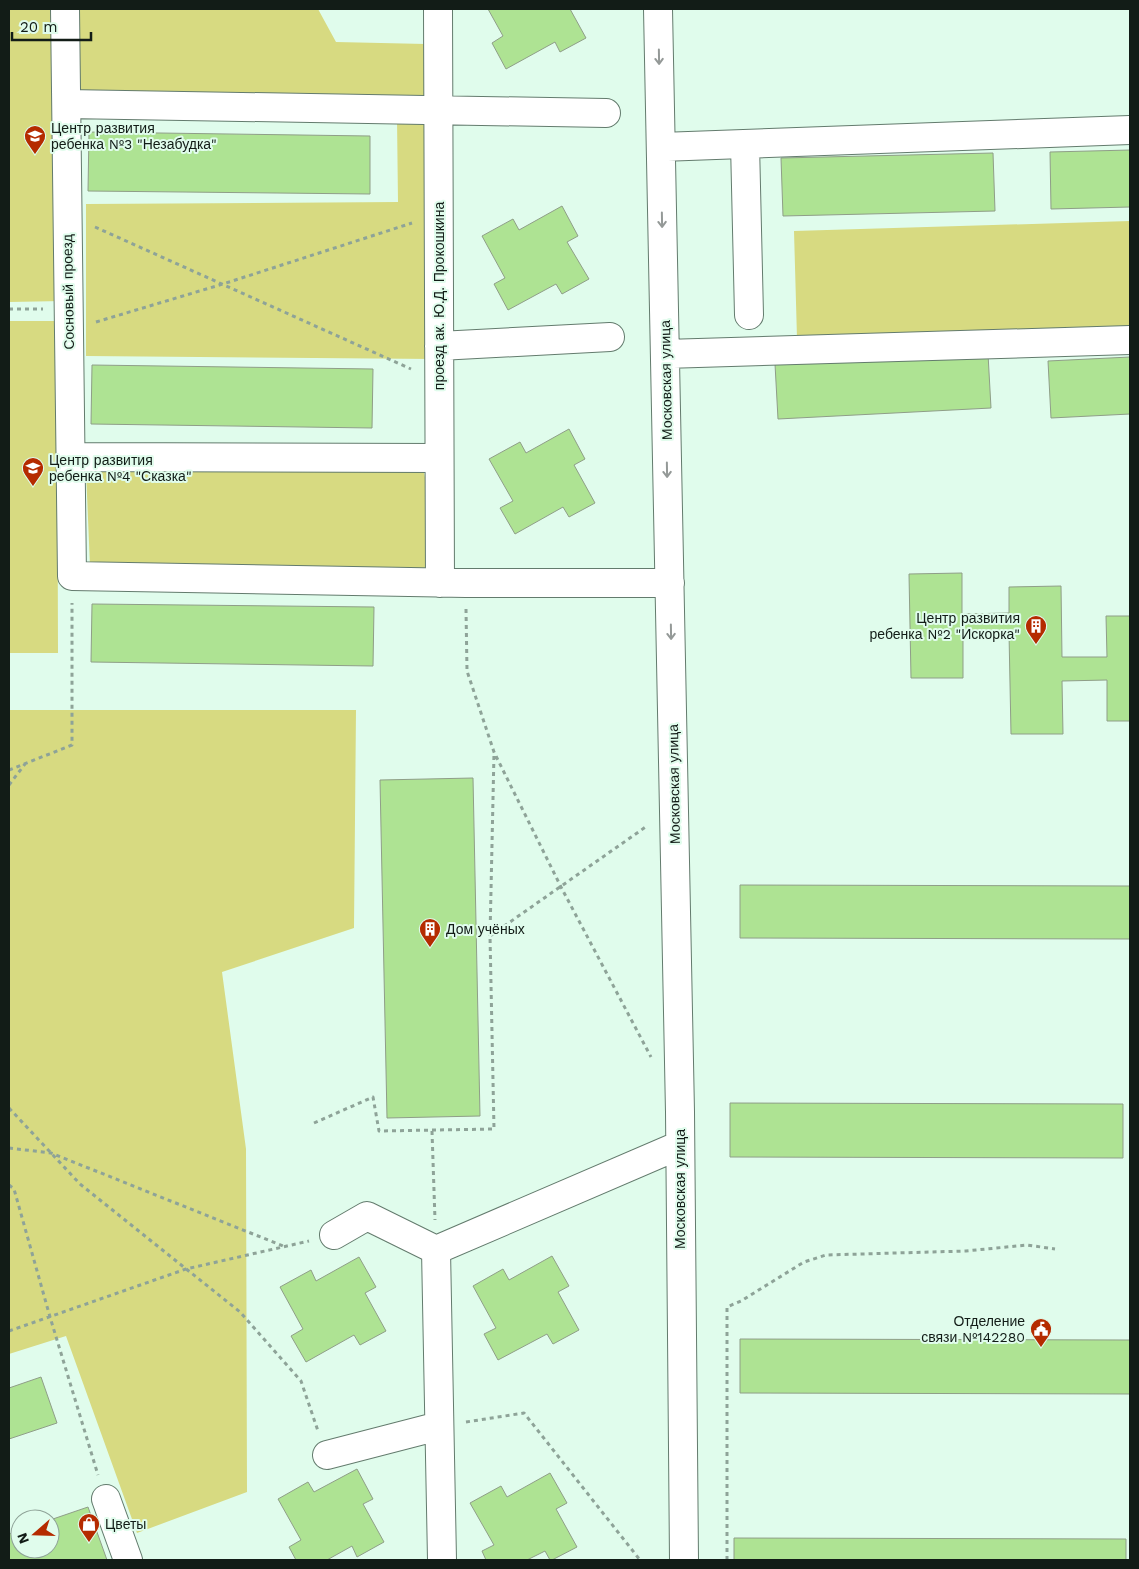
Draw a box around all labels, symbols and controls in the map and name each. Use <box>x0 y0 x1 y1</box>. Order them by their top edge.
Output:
scale bar <box>12 10 91 42</box>
text: 20 m <box>20 18 58 36</box>
one-way arrow <box>654 49 664 65</box>
place label: Центр развития ребенка №3 "Незабудка" <box>51 120 217 152</box>
school or university icon: Центр развития ребенка №3 "Незабудка" <box>23 124 47 155</box>
street label: проезд ак. Ю.Д. Прокошкина <box>431 202 447 390</box>
one-way arrow <box>657 212 667 228</box>
street label: Сосновый проезд <box>59 234 77 350</box>
street label: Московская улица <box>657 320 675 440</box>
place label: Центр развития ребенка №4 "Сказка" <box>49 452 192 484</box>
school or university icon: Центр развития ребенка №4 "Сказка" <box>21 456 45 487</box>
one-way arrow <box>663 462 672 478</box>
place label: Центр развития ребенка №2 "Искорка" <box>870 610 1020 642</box>
building icon: Центр развития ребенка №2 "Искорка" <box>1024 614 1048 645</box>
one-way arrow <box>666 624 676 640</box>
street label: Московская улица <box>665 724 683 844</box>
building icon: Дом учёных <box>418 917 442 948</box>
place label: Дом учёных <box>446 921 525 937</box>
street label: Московская улица <box>672 1129 688 1249</box>
place label: Отделение связи №142280 <box>921 1313 1025 1345</box>
public building icon: Отделение связи №142280 <box>1029 1317 1053 1348</box>
north arrow <box>10 1509 60 1559</box>
shop icon: Цветы <box>77 1512 101 1543</box>
place label: Цветы <box>105 1516 146 1532</box>
text: N <box>13 1531 32 1546</box>

